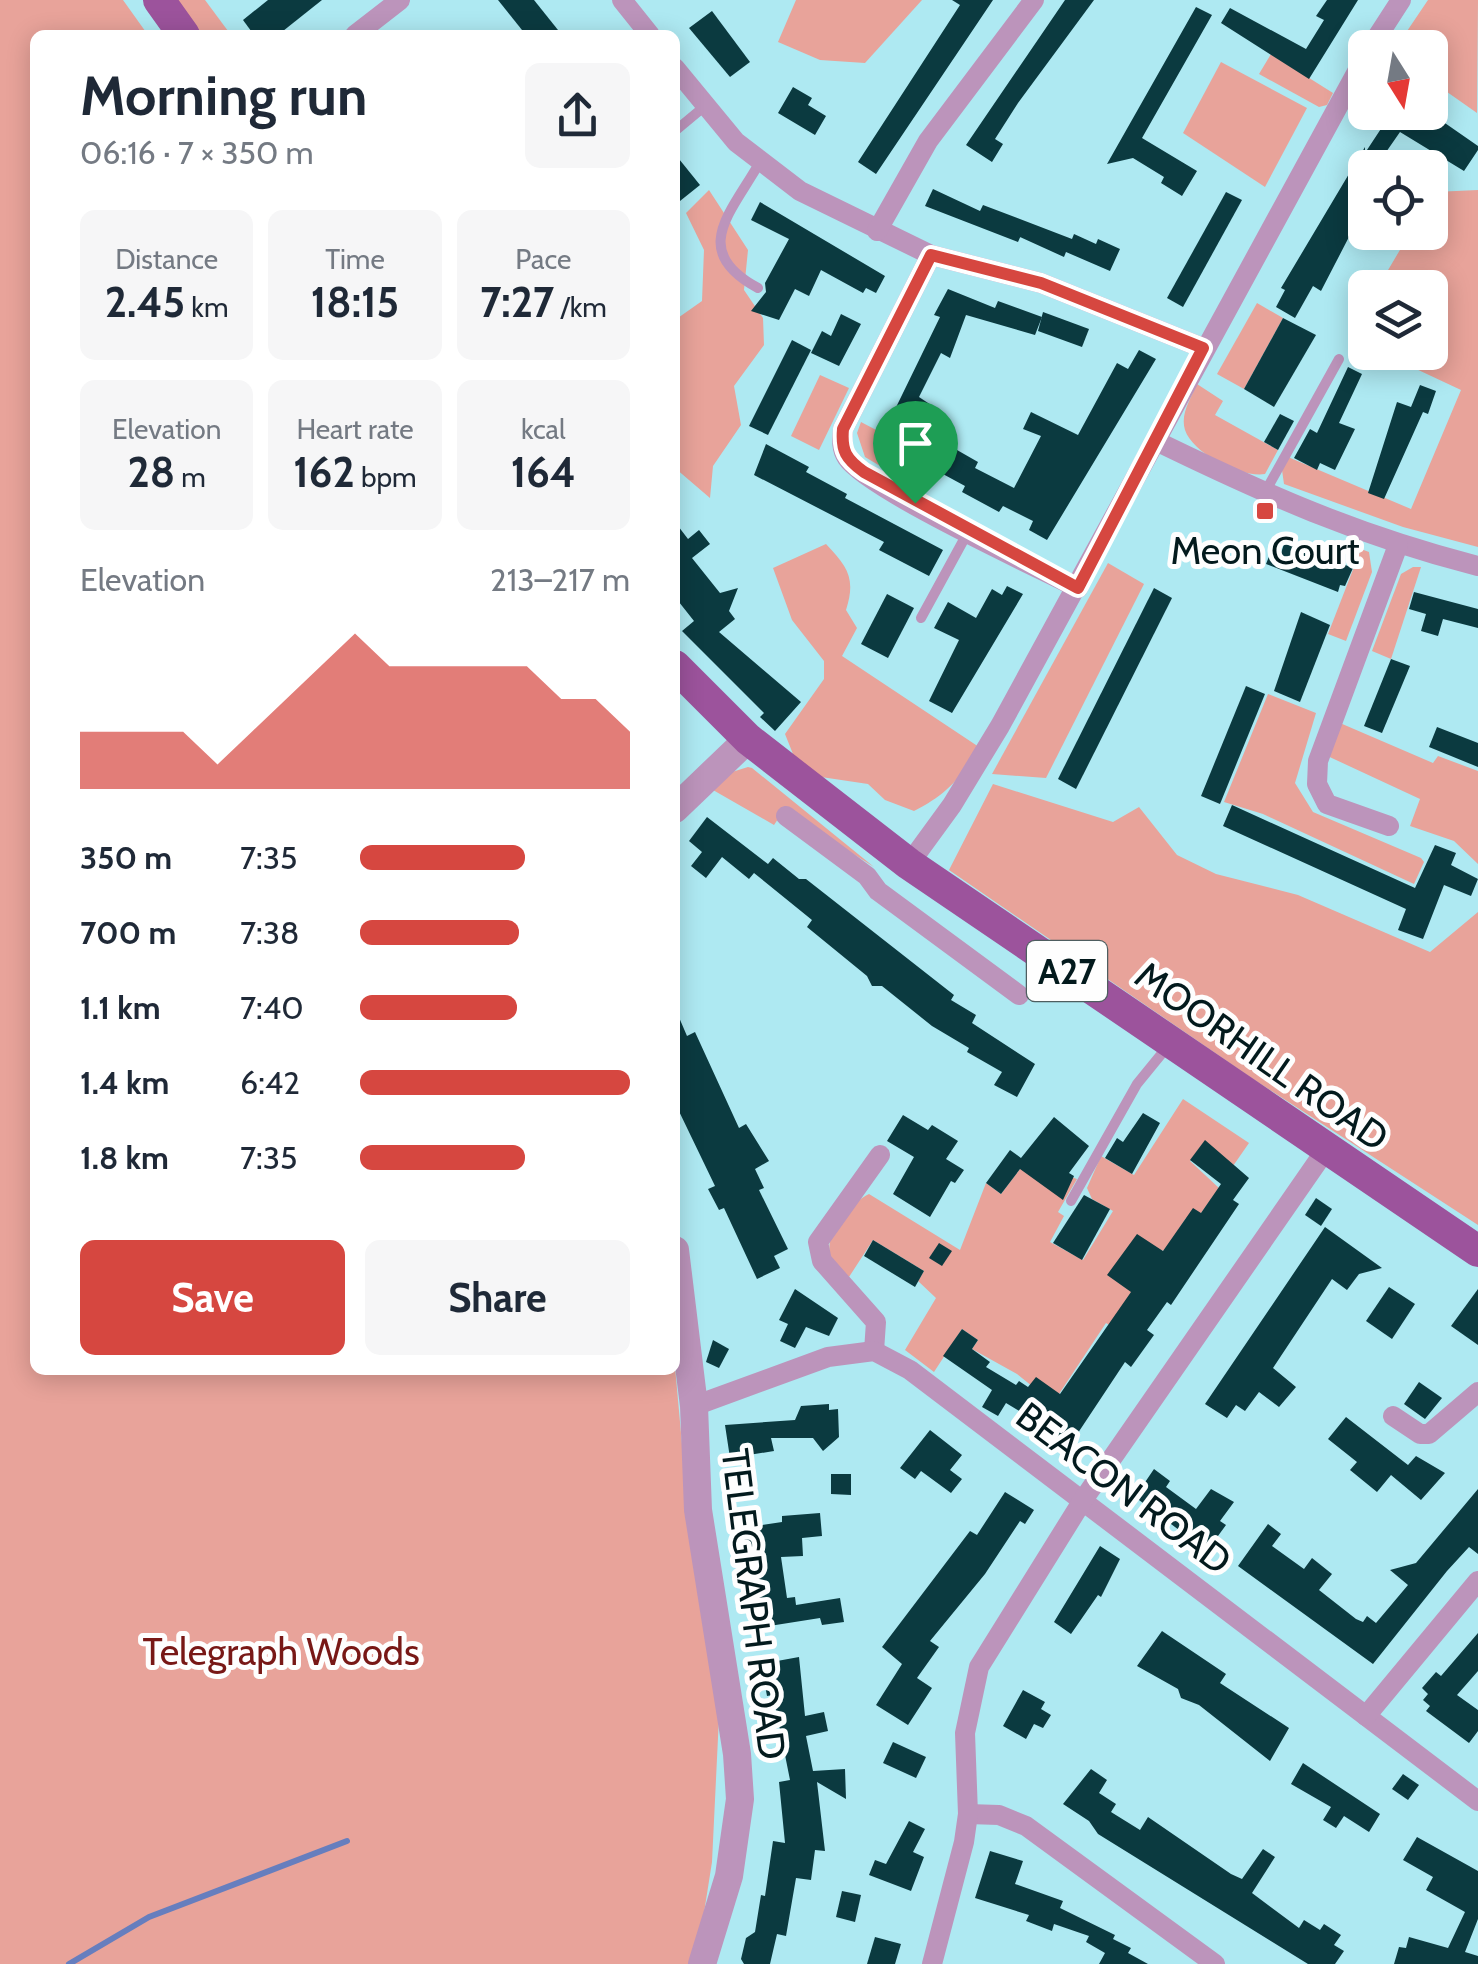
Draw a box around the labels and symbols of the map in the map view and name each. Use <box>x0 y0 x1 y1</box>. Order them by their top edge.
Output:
north arrow <box>1348 30 1448 130</box>
pin <box>873 401 958 504</box>
marker: Meon Court <box>1254 500 1276 522</box>
place label: Meon Court <box>1170 527 1360 574</box>
road number: A27 <box>1027 941 1107 1001</box>
street label: MOORHILL ROAD <box>1126 951 1398 1161</box>
street label: BEACON ROAD <box>1007 1392 1241 1584</box>
street label: TELEGRAPH ROAD <box>712 1446 796 1762</box>
park label: Telegraph Woods <box>142 1628 420 1675</box>

